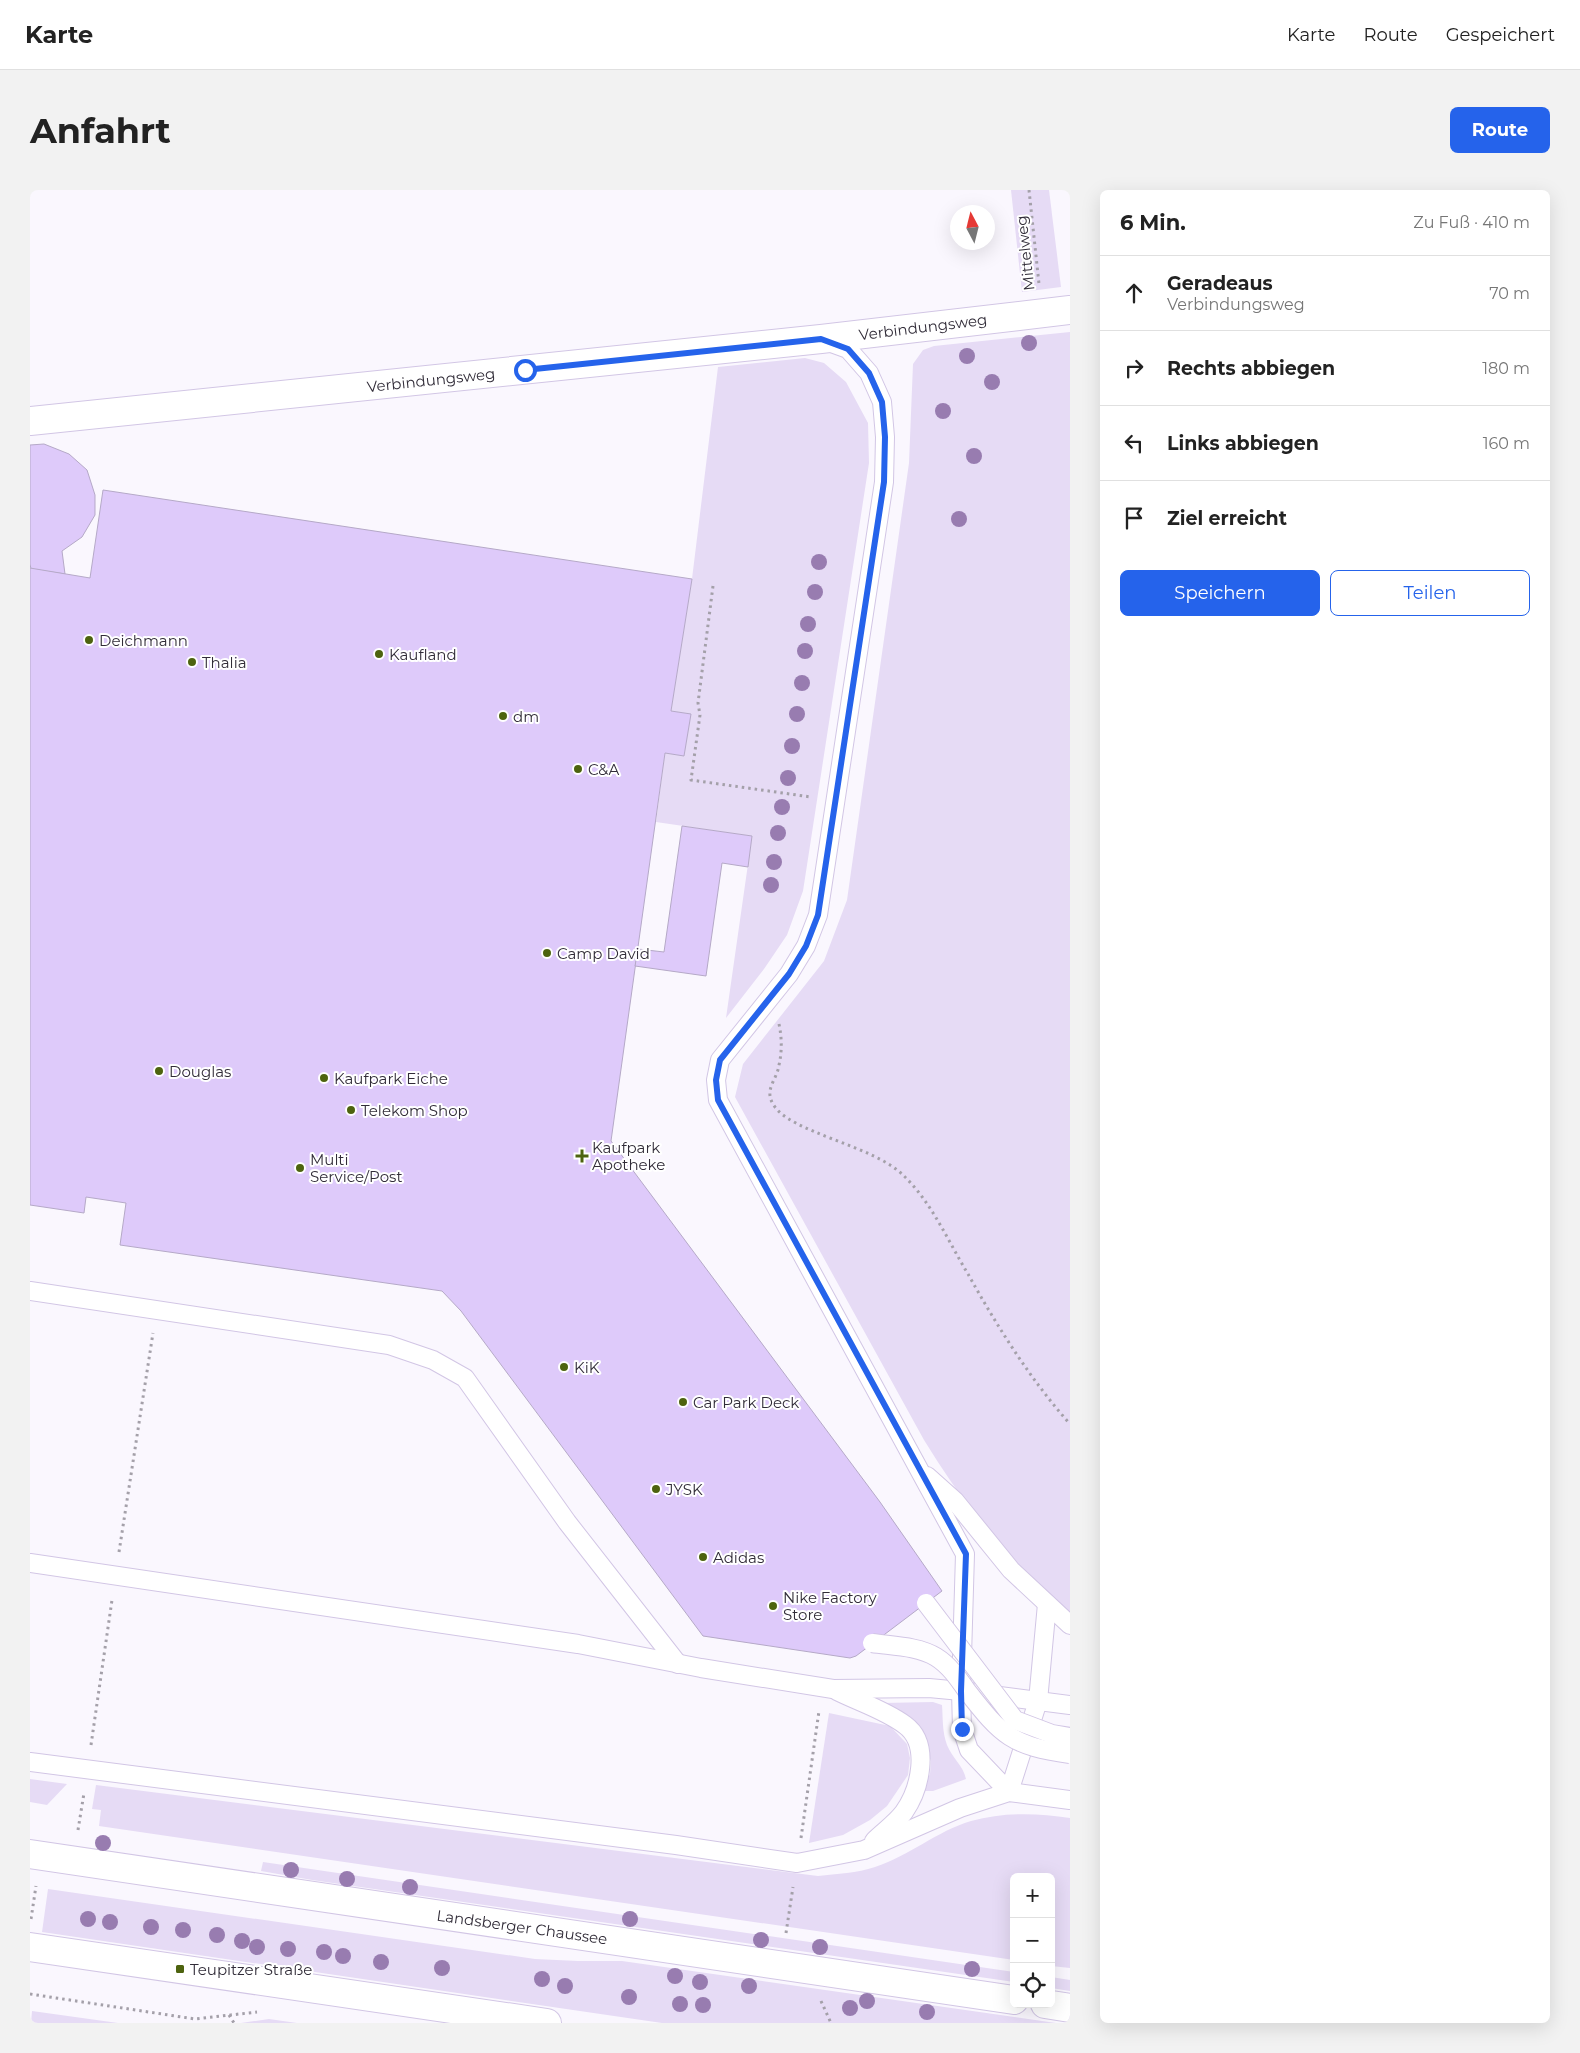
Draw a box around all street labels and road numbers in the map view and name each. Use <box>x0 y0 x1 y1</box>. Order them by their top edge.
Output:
street label: Mittelweg <box>1012 215 1038 291</box>
street label: Verbindungsweg <box>858 310 988 344</box>
street label: Verbindungsweg <box>366 364 496 396</box>
street label: Landsberger Chaussee <box>435 1906 609 1948</box>

